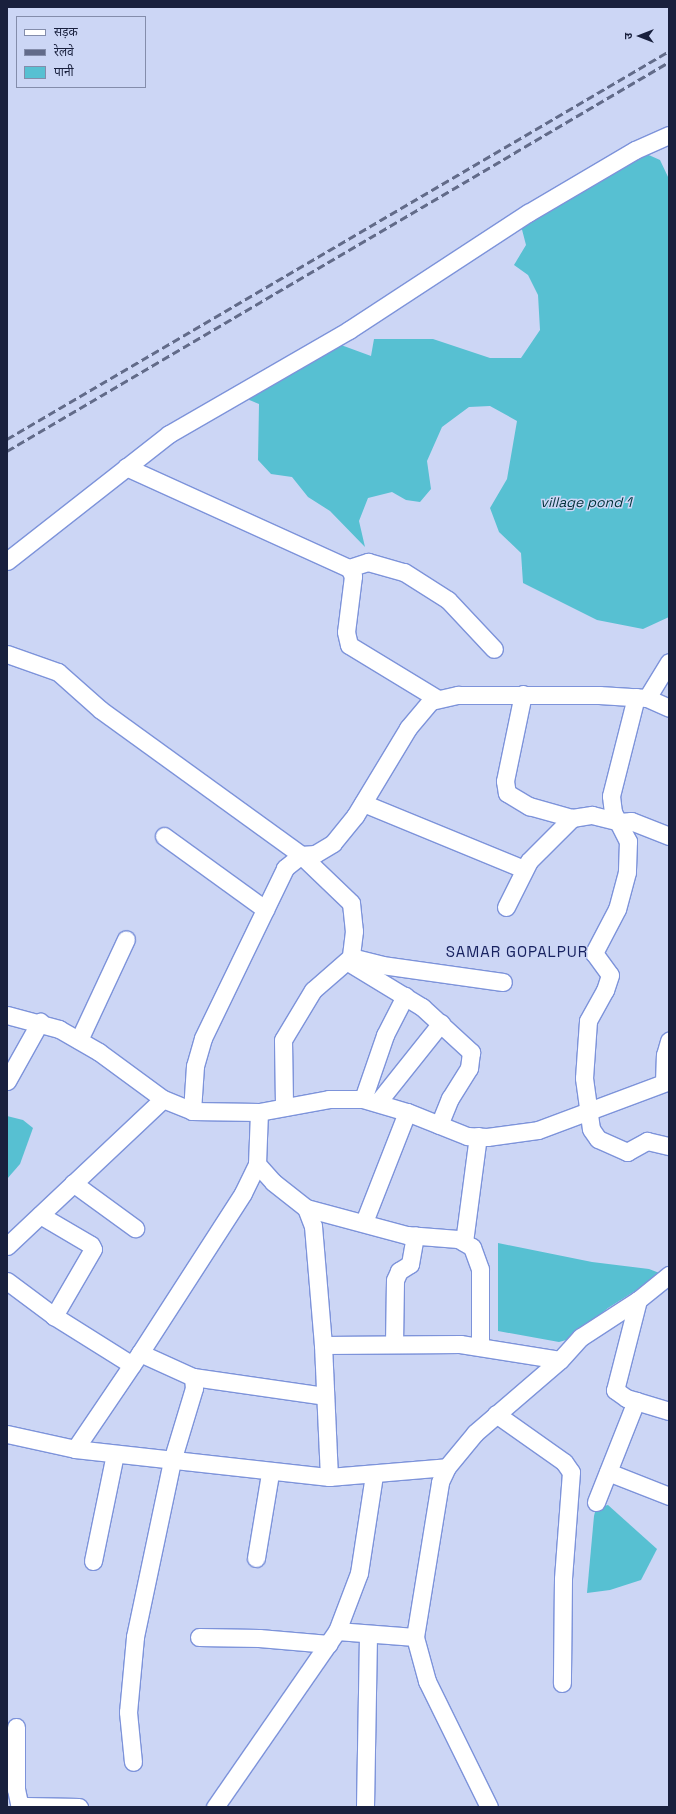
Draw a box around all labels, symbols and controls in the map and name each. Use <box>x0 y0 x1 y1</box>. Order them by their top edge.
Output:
legend <box>16 16 146 88</box>
north arrow <box>620 16 660 56</box>
text: सड़क <box>54 24 78 40</box>
text: उ <box>621 33 635 39</box>
text: रेलवे <box>54 44 74 60</box>
text: पानी <box>54 64 74 80</box>
water label: village pond 1 <box>540 494 632 510</box>
district label: SAMAR GOPALPUR <box>446 943 588 961</box>

